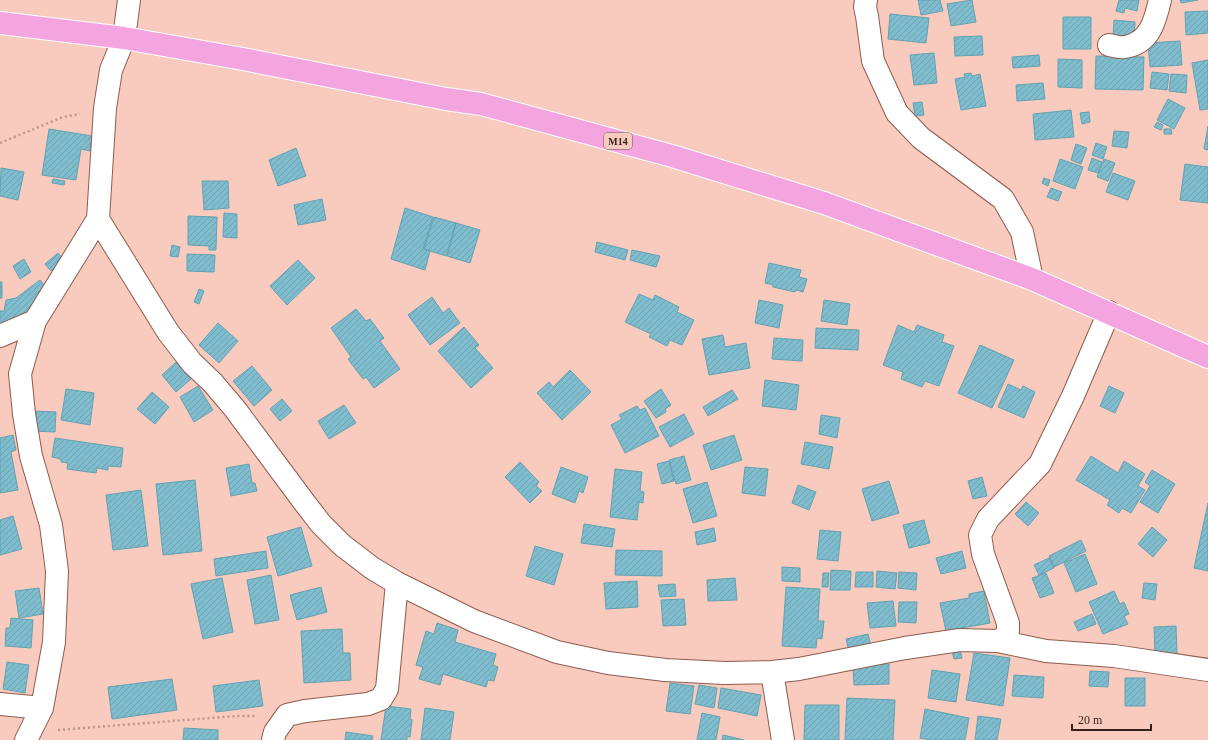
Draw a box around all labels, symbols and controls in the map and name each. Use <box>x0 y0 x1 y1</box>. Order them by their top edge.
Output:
road number: M14 <box>604 133 632 149</box>
scale bar <box>1072 706 1151 732</box>
text: 20 m <box>1078 713 1103 727</box>

